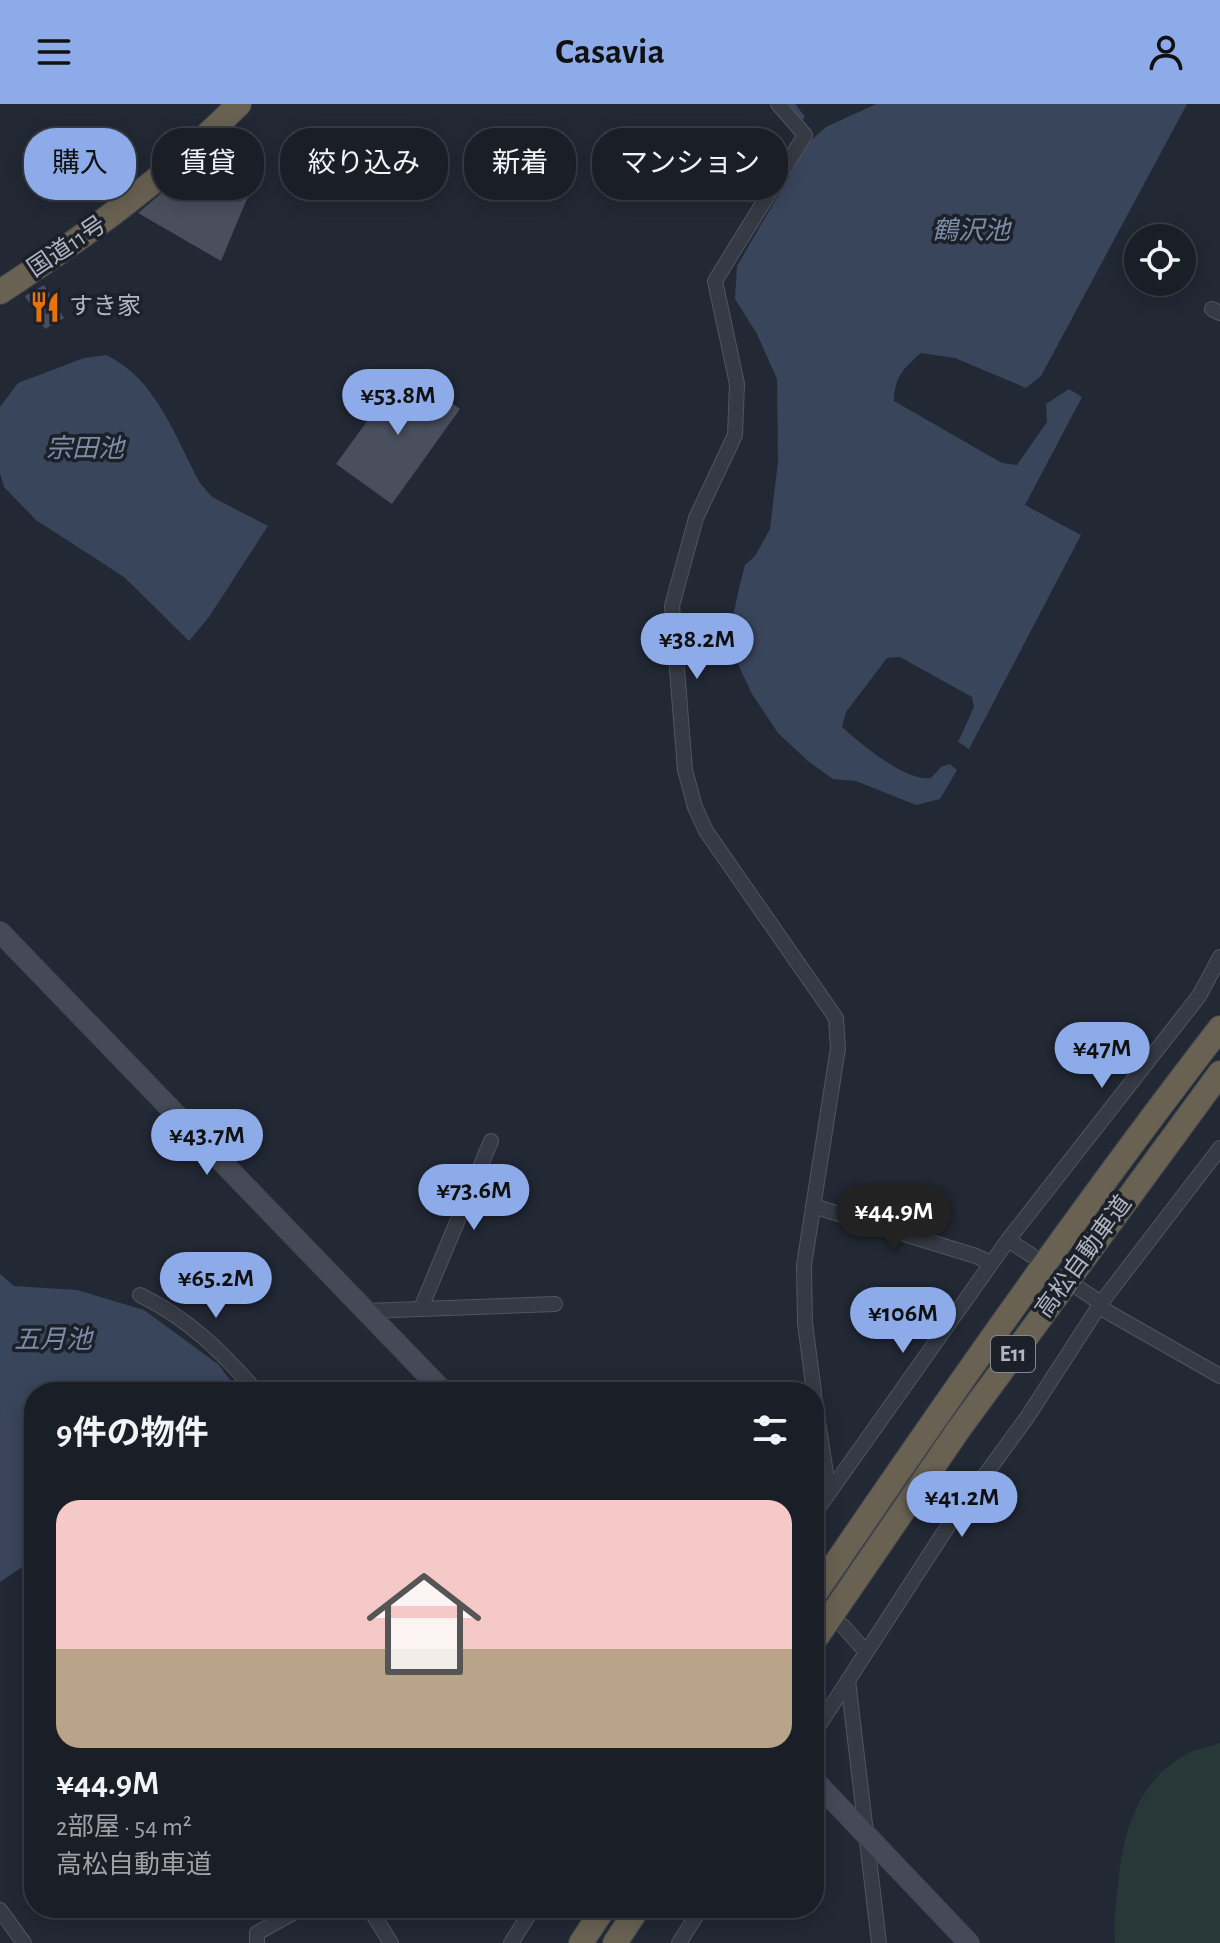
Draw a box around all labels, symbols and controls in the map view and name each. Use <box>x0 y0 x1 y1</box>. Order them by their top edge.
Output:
icon: menu <box>32 30 76 74</box>
icon: person <box>1144 30 1188 74</box>
text: Casavia <box>555 34 665 70</box>
chip: 購入 <box>24 128 136 200</box>
chip: 賃貸 <box>152 128 264 200</box>
chip: 絞り込み <box>280 128 448 200</box>
chip: 新着 <box>464 128 576 200</box>
chip: マンション <box>592 128 788 200</box>
street label: 国道11号 <box>22 211 110 282</box>
water label: 鶴沢池 <box>932 217 1013 244</box>
map controls <box>1124 224 1196 296</box>
button: locate <box>1124 224 1196 296</box>
restaurant icon: すき家 <box>28 290 62 324</box>
place label: すき家 <box>69 293 141 319</box>
pin: ¥53.8M <box>333 369 463 437</box>
text: ¥53.8M <box>360 382 436 408</box>
water label: 宗田池 <box>46 435 127 462</box>
pin: ¥38.2M <box>632 613 762 681</box>
text: ¥38.2M <box>659 626 735 652</box>
pin: ¥47M <box>1055 1022 1149 1090</box>
text: ¥47M <box>1073 1035 1131 1061</box>
pin: ¥43.7M <box>142 1109 272 1177</box>
text: ¥43.7M <box>169 1122 245 1148</box>
pin: ¥73.6M <box>409 1164 539 1232</box>
text: ¥73.6M <box>436 1177 512 1203</box>
pin: ¥44.9M <box>829 1185 959 1253</box>
street label: 高松自動車道 <box>1030 1191 1136 1322</box>
text: ¥44.9M <box>854 1198 934 1224</box>
pin: ¥65.2M <box>151 1252 281 1320</box>
text: ¥65.2M <box>178 1265 254 1291</box>
pin: ¥106M <box>847 1287 959 1355</box>
text: ¥106M <box>868 1300 938 1326</box>
water label: 五月池 <box>14 1326 95 1353</box>
road number: E11 <box>991 1336 1035 1372</box>
icon: filters <box>748 1408 792 1452</box>
text: 9件の物件 <box>56 1417 208 1451</box>
pin: ¥41.2M <box>897 1471 1027 1539</box>
text: ¥41.2M <box>924 1484 1000 1510</box>
icon: home <box>352 1552 496 1696</box>
text: ¥44.9M <box>56 1767 159 1801</box>
text: 2部屋 · 54 m² <box>56 1814 192 1840</box>
text: 高松自動車道 <box>56 1852 212 1878</box>

